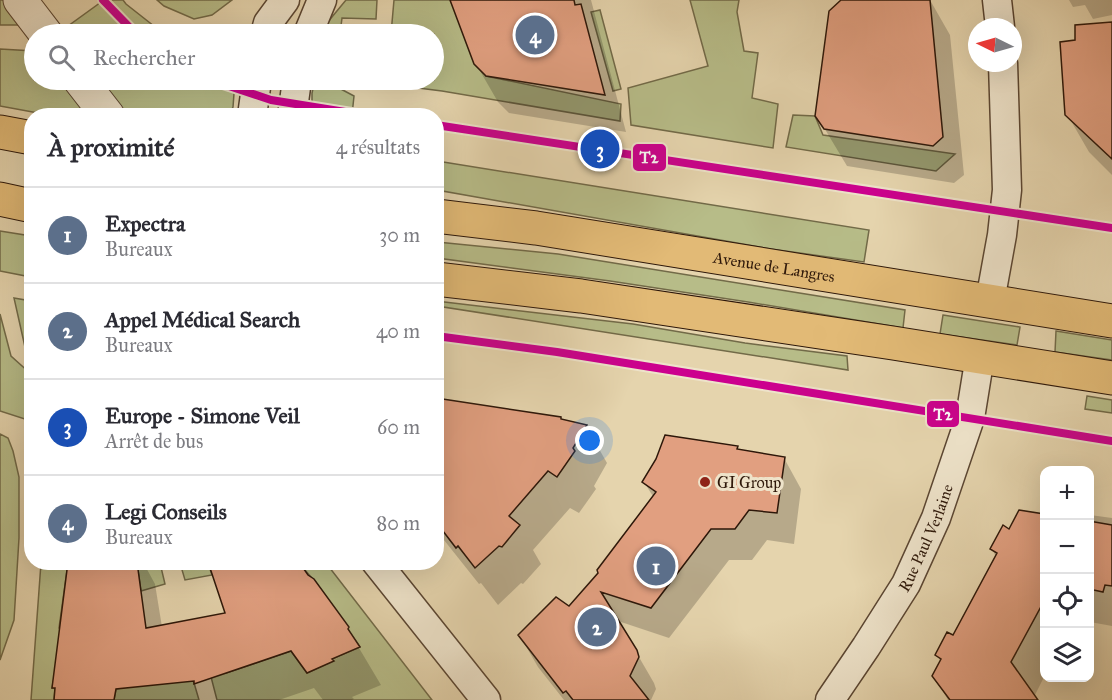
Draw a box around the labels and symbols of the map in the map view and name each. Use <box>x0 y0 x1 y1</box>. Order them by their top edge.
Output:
pin: 4 <box>516 12 554 57</box>
north arrow <box>968 18 1022 72</box>
pin: 3 <box>580 126 620 172</box>
line badge: T2 <box>632 143 667 172</box>
text: T2 <box>639 148 660 167</box>
street label: Avenue de Langres <box>711 247 836 286</box>
line badge: T2 <box>926 400 960 428</box>
text: T2 <box>933 405 954 424</box>
your location <box>575 426 604 455</box>
place label: GI Group <box>717 473 781 492</box>
marker: GI Group <box>698 475 712 489</box>
street label: Rue Paul Verlaine <box>894 481 956 595</box>
pin: 1 <box>636 544 676 588</box>
pin: 2 <box>578 604 616 650</box>

